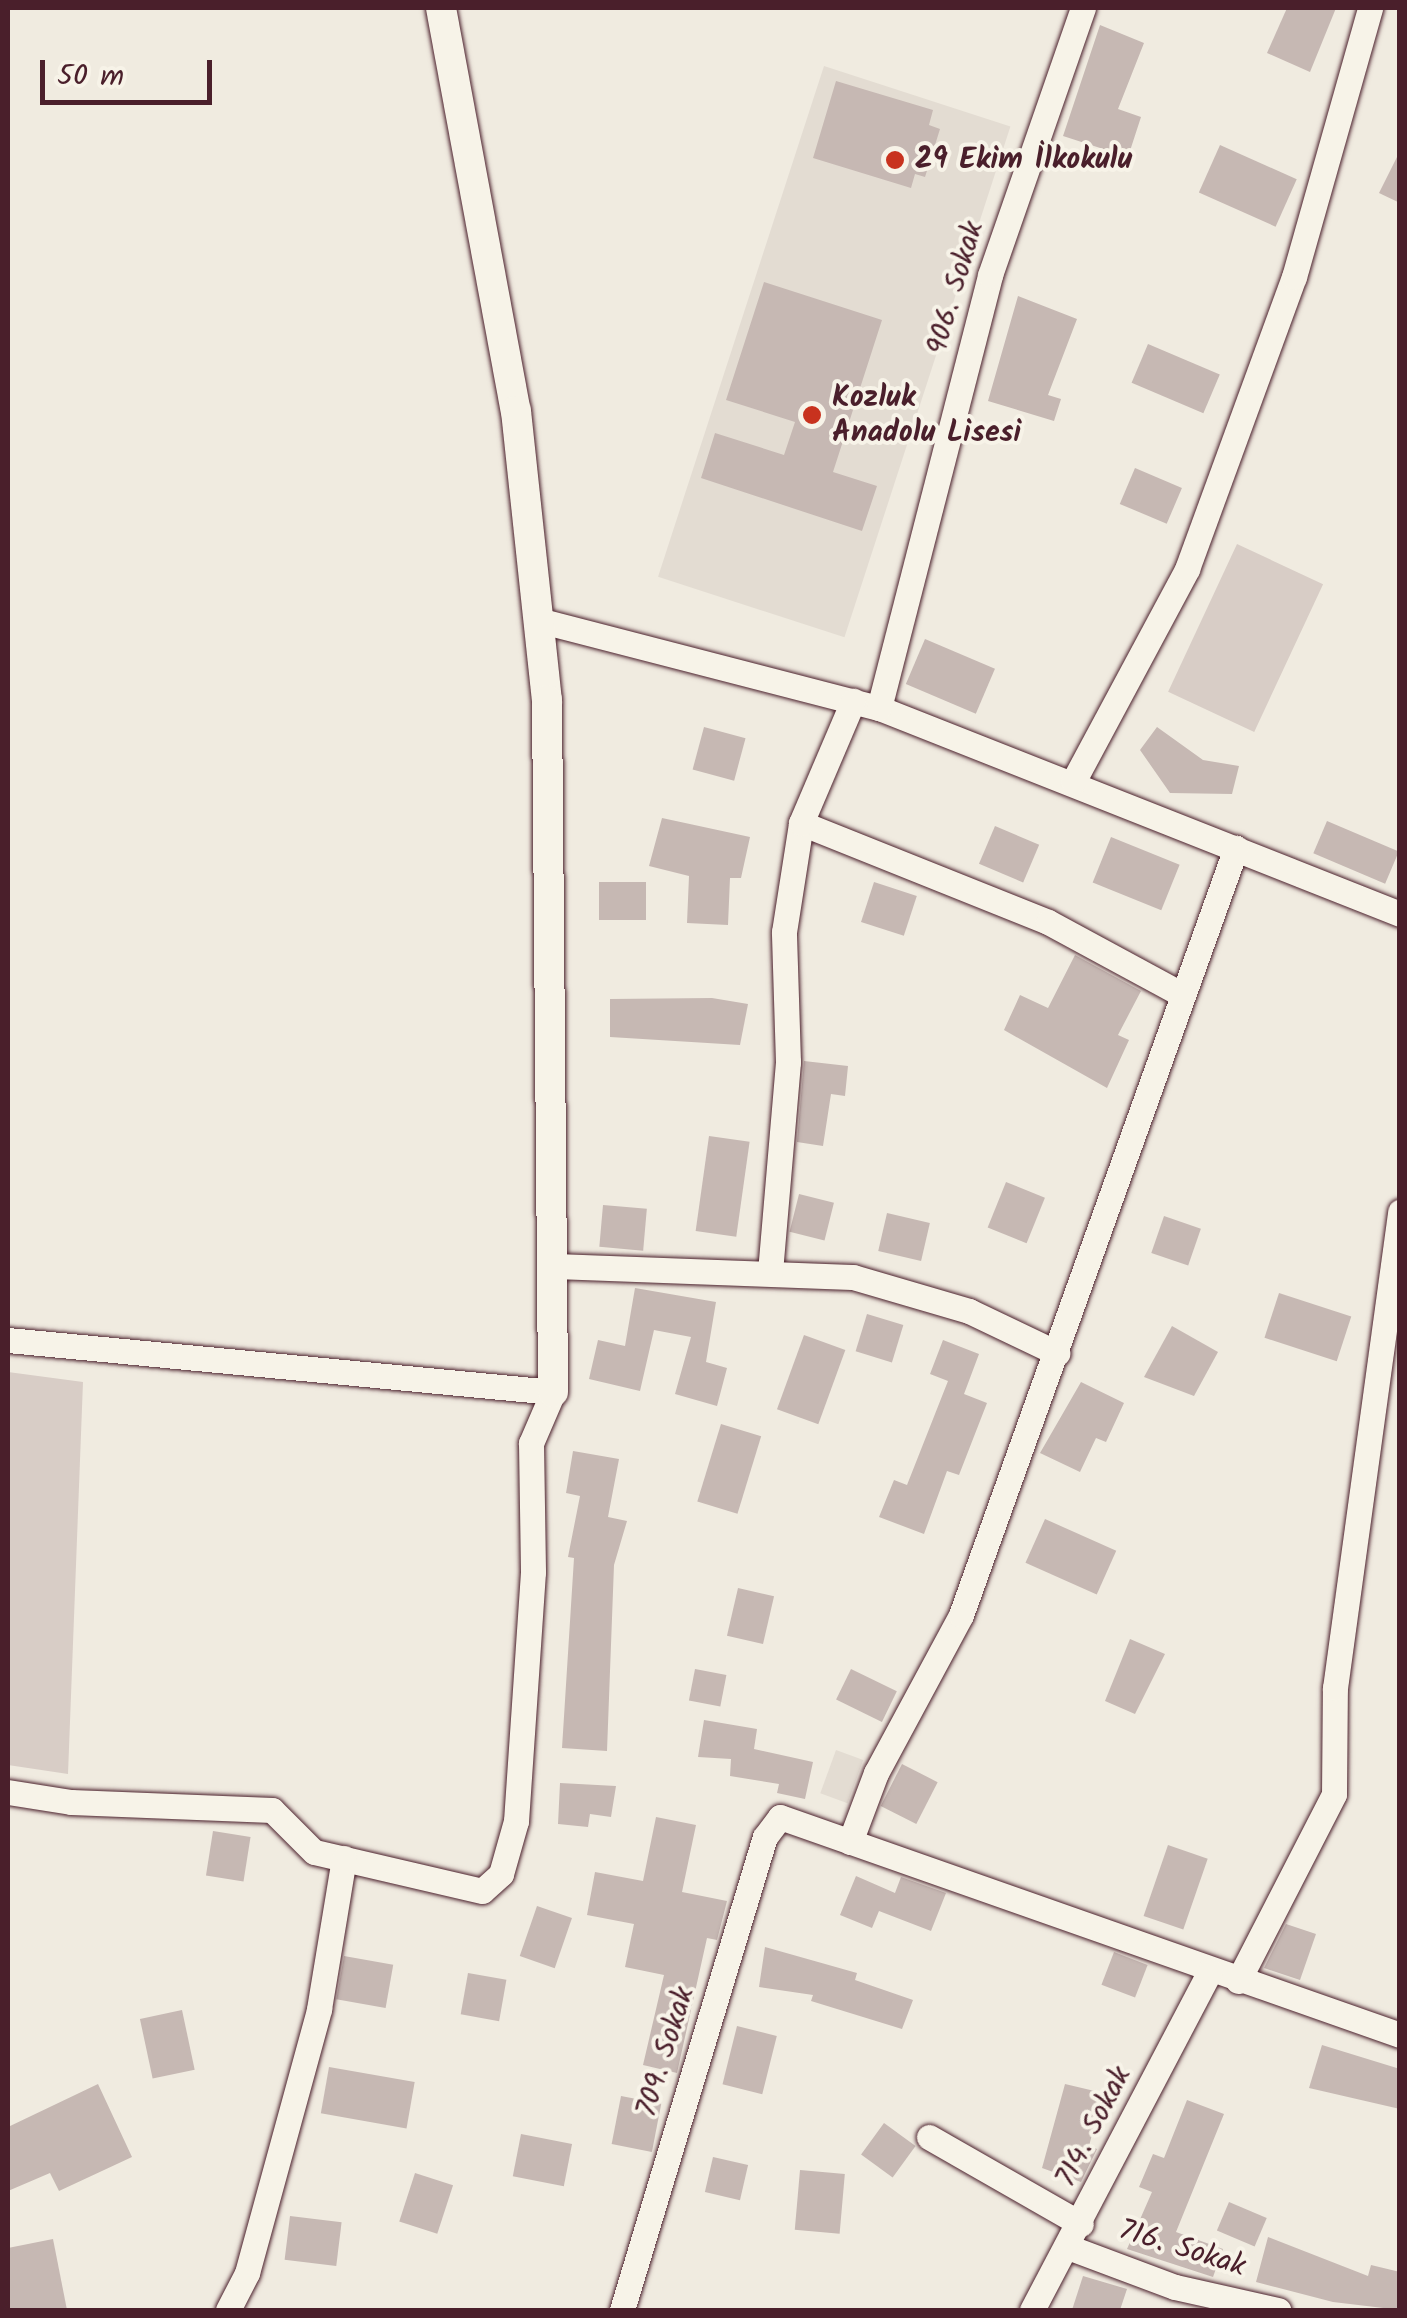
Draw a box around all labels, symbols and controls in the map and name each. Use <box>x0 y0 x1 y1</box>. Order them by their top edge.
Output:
scale bar <box>45 40 218 102</box>
text: 50 m <box>57 53 124 101</box>
place label: 29 Ekim İlkokulu <box>915 142 1132 178</box>
marker: 29 Ekim İlkokulu <box>884 149 906 171</box>
street label: 906. Sokak <box>920 217 992 359</box>
place label: Kozluk Anadolu Lisesi <box>832 380 1021 450</box>
marker: Kozluk Anadolu Lisesi <box>801 404 823 426</box>
street label: 709. Sokak <box>629 1983 703 2121</box>
street label: 714. Sokak <box>1048 2061 1140 2193</box>
street label: 716. Sokak <box>1114 2213 1250 2285</box>

